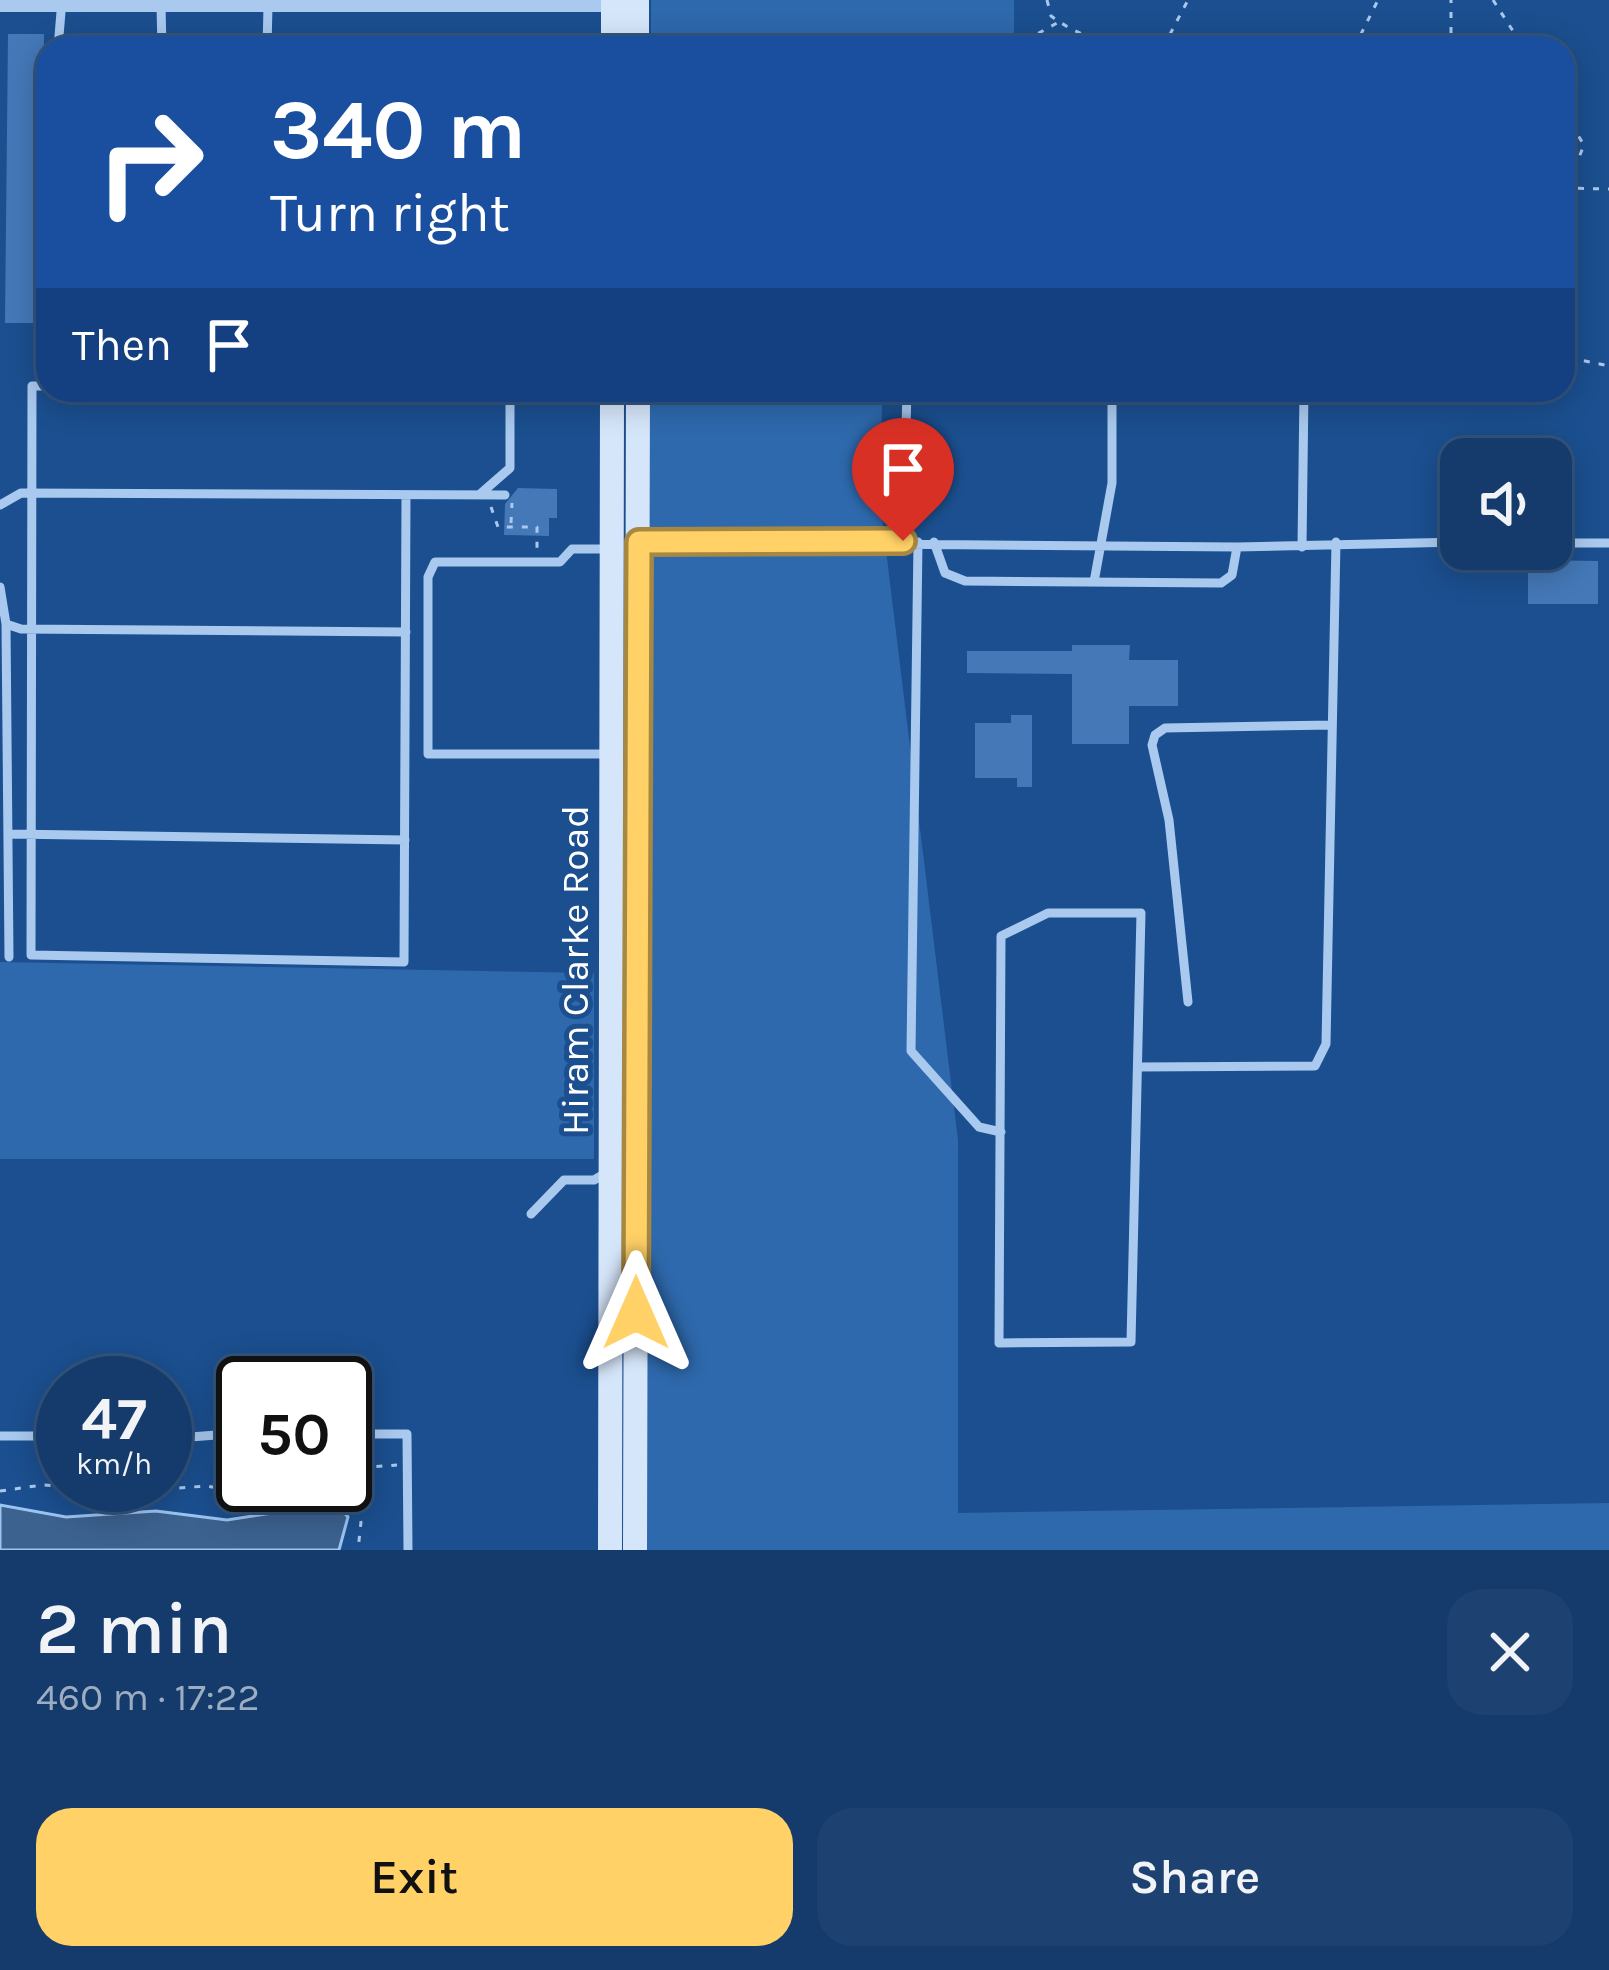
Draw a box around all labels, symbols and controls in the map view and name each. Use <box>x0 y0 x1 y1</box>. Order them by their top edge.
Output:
text: 340 m <box>270 81 526 179</box>
icon: right <box>72 84 228 240</box>
text: Turn right <box>270 181 510 245</box>
icon: arrive <box>196 312 262 378</box>
text: Then <box>72 319 172 371</box>
pin <box>852 418 954 541</box>
icon: arrive <box>870 436 936 502</box>
map controls <box>1440 438 1572 570</box>
button: sound <box>1440 438 1572 570</box>
street label: Hiram Clarke Road <box>552 805 598 1135</box>
position arrow <box>573 1250 699 1376</box>
speed limit sign: 50 <box>216 1356 372 1512</box>
text: 47 <box>81 1384 147 1454</box>
text: km/h <box>76 1446 152 1482</box>
text: 2 min <box>36 1587 233 1671</box>
button: close <box>1447 1589 1573 1715</box>
text: 460 m · 17:22 <box>36 1674 260 1720</box>
button: Exit <box>36 1808 793 1946</box>
button: Share <box>817 1808 1573 1946</box>

